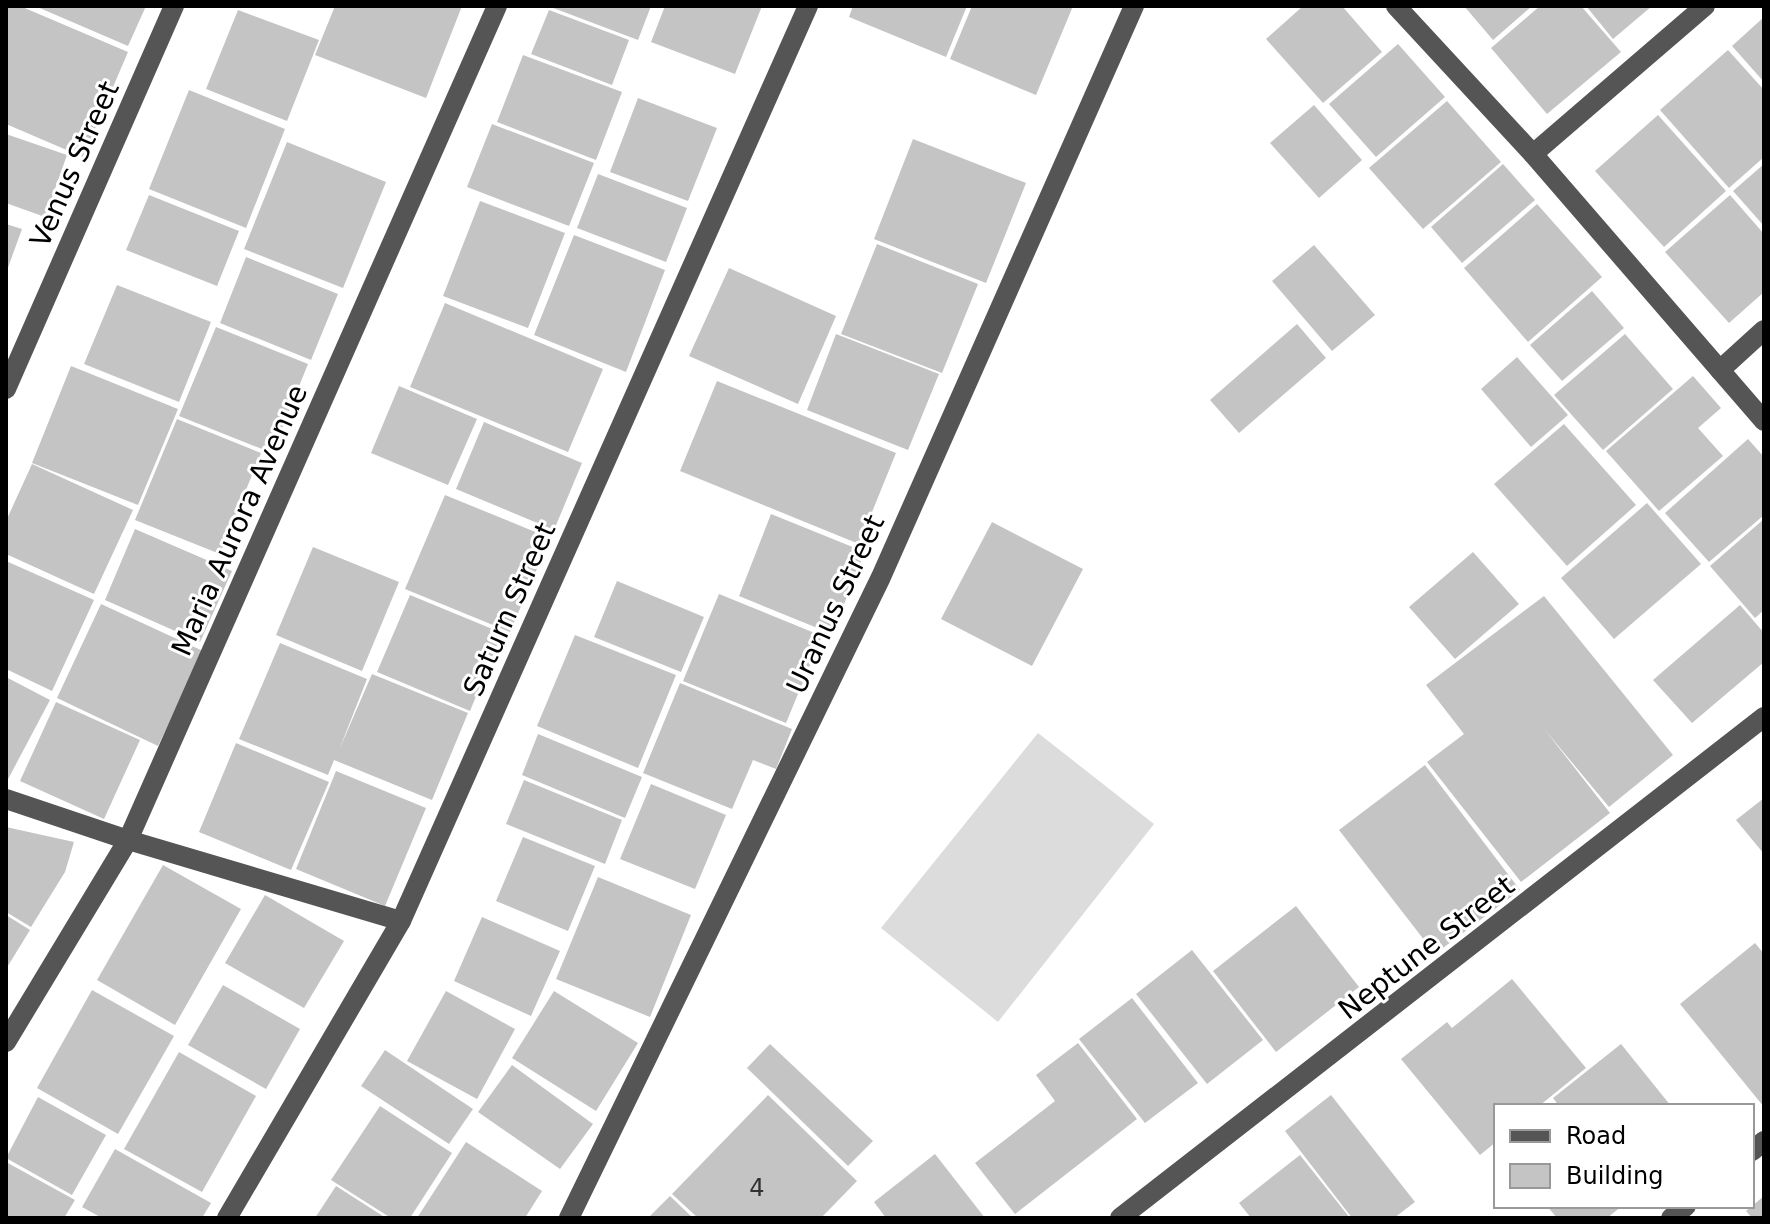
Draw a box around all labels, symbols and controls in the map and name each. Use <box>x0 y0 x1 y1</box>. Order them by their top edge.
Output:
street label: Venus Street <box>23 76 126 252</box>
street label: Maria Aurora Avenue <box>165 380 314 661</box>
street label: Uranus Street <box>780 510 891 699</box>
street label: Saturn Street <box>456 517 562 701</box>
street label: Neptune Street <box>1332 869 1521 1026</box>
legend <box>1494 1104 1754 1208</box>
text: Road <box>1566 1122 1626 1150</box>
text: Building <box>1566 1162 1663 1190</box>
house number: 4 <box>749 1174 765 1202</box>

